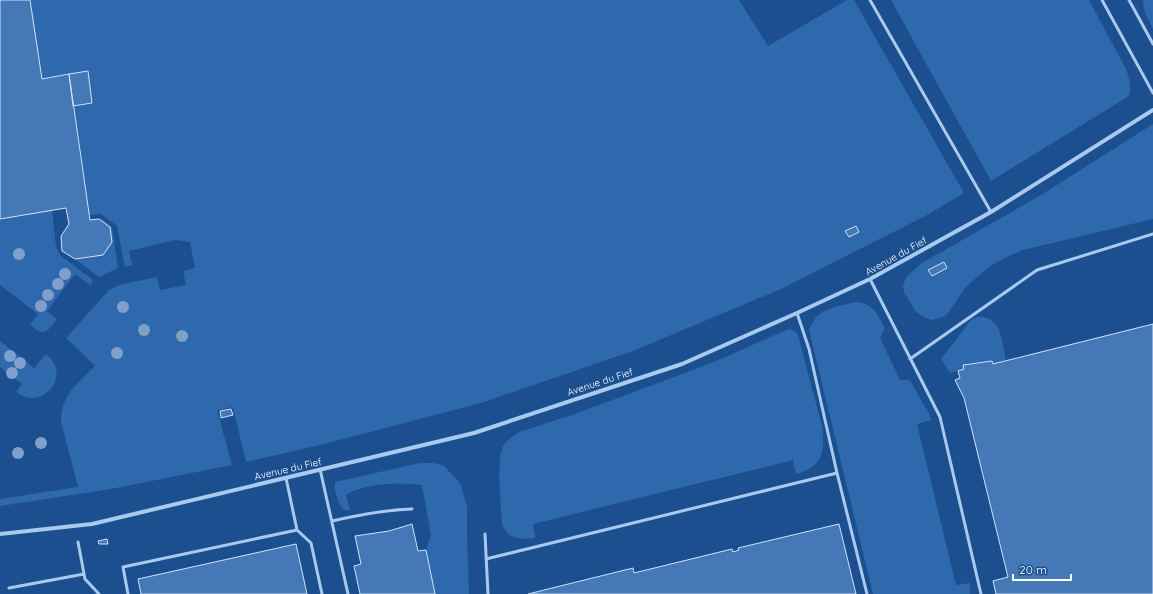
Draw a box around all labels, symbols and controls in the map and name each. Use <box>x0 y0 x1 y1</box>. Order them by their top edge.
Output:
street label: Avenue du Fief <box>863 233 930 278</box>
street label: Avenue du Fief <box>565 365 635 399</box>
street label: Avenue du Fief <box>253 455 323 483</box>
scale bar <box>1013 556 1071 582</box>
text: 20 m <box>1019 562 1047 577</box>

